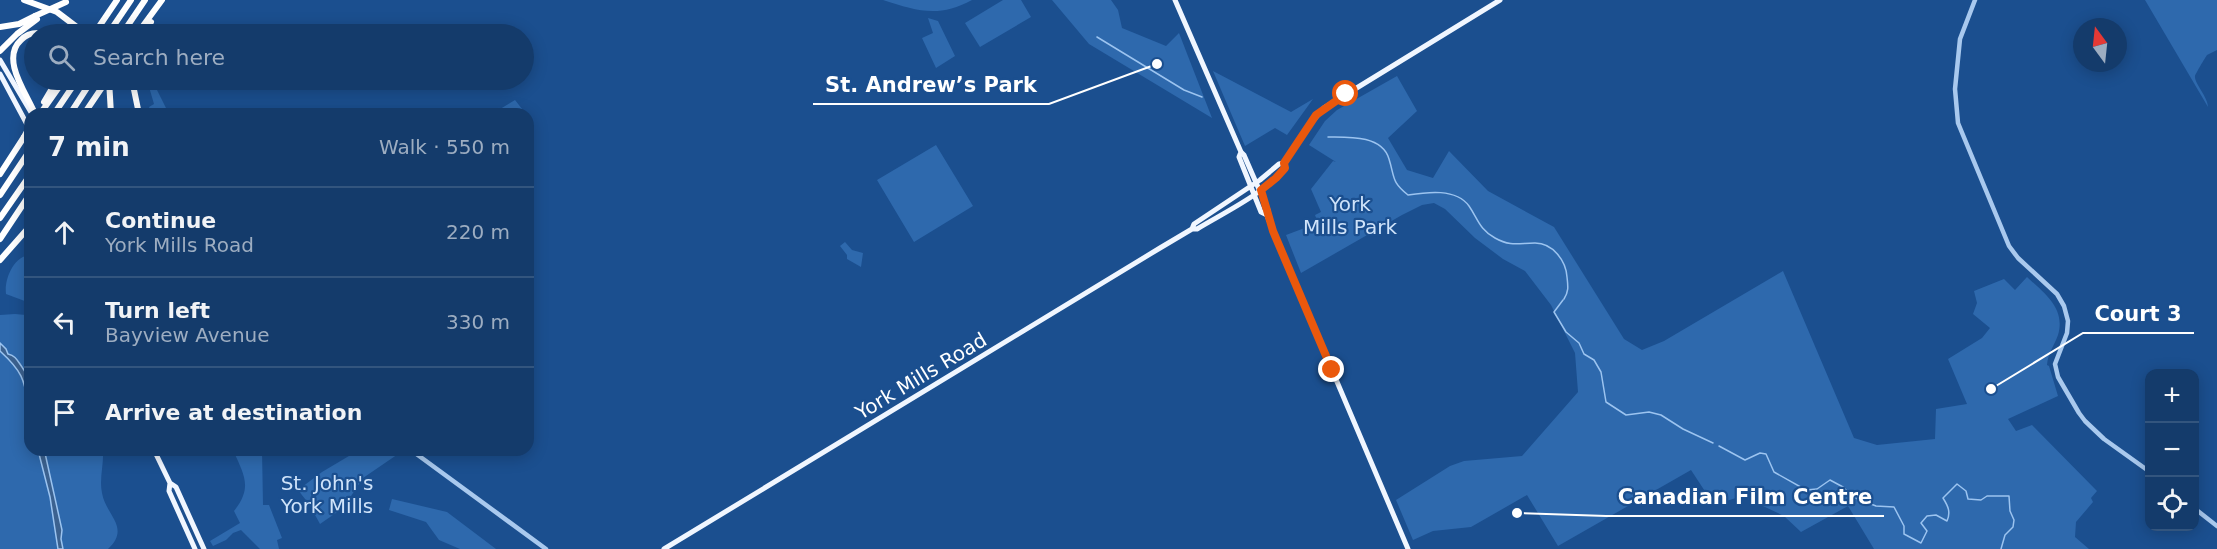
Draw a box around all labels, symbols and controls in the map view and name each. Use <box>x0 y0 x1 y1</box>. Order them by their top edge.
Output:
north arrow <box>2073 18 2127 72</box>
search box <box>24 24 534 90</box>
icon: search <box>45 41 78 74</box>
text: Search here <box>93 45 225 70</box>
callout: St. Andrew’s Park <box>813 65 1049 104</box>
text: St. Andrew’s Park <box>825 73 1038 97</box>
route start <box>1332 80 1358 106</box>
text: 7 min <box>48 132 130 162</box>
text: Walk · 550 m <box>379 135 510 159</box>
park label: York Mills Park <box>1303 192 1397 239</box>
text: Continue <box>105 208 216 233</box>
icon: ahead <box>48 216 81 249</box>
text: 220 m <box>446 220 510 244</box>
text: York Mills Road <box>105 233 254 257</box>
callout: Court 3 <box>2083 294 2194 333</box>
text: Turn left <box>105 298 210 323</box>
text: Court 3 <box>2094 302 2182 326</box>
icon: left <box>48 306 81 339</box>
text: 330 m <box>446 310 510 334</box>
text: Bayview Avenue <box>105 323 270 347</box>
street label: York Mills Road <box>850 327 991 425</box>
route end <box>1318 356 1344 382</box>
map controls <box>2145 369 2199 531</box>
button: + <box>2145 369 2199 423</box>
icon: arrive <box>48 396 81 429</box>
text: Arrive at destination <box>105 400 362 425</box>
button: − <box>2145 423 2199 477</box>
park label: St. John's York Mills <box>280 471 373 518</box>
callout: Canadian Film Centre <box>1606 477 1884 516</box>
button: locate <box>2145 477 2199 531</box>
text: Canadian Film Centre <box>1618 485 1872 509</box>

